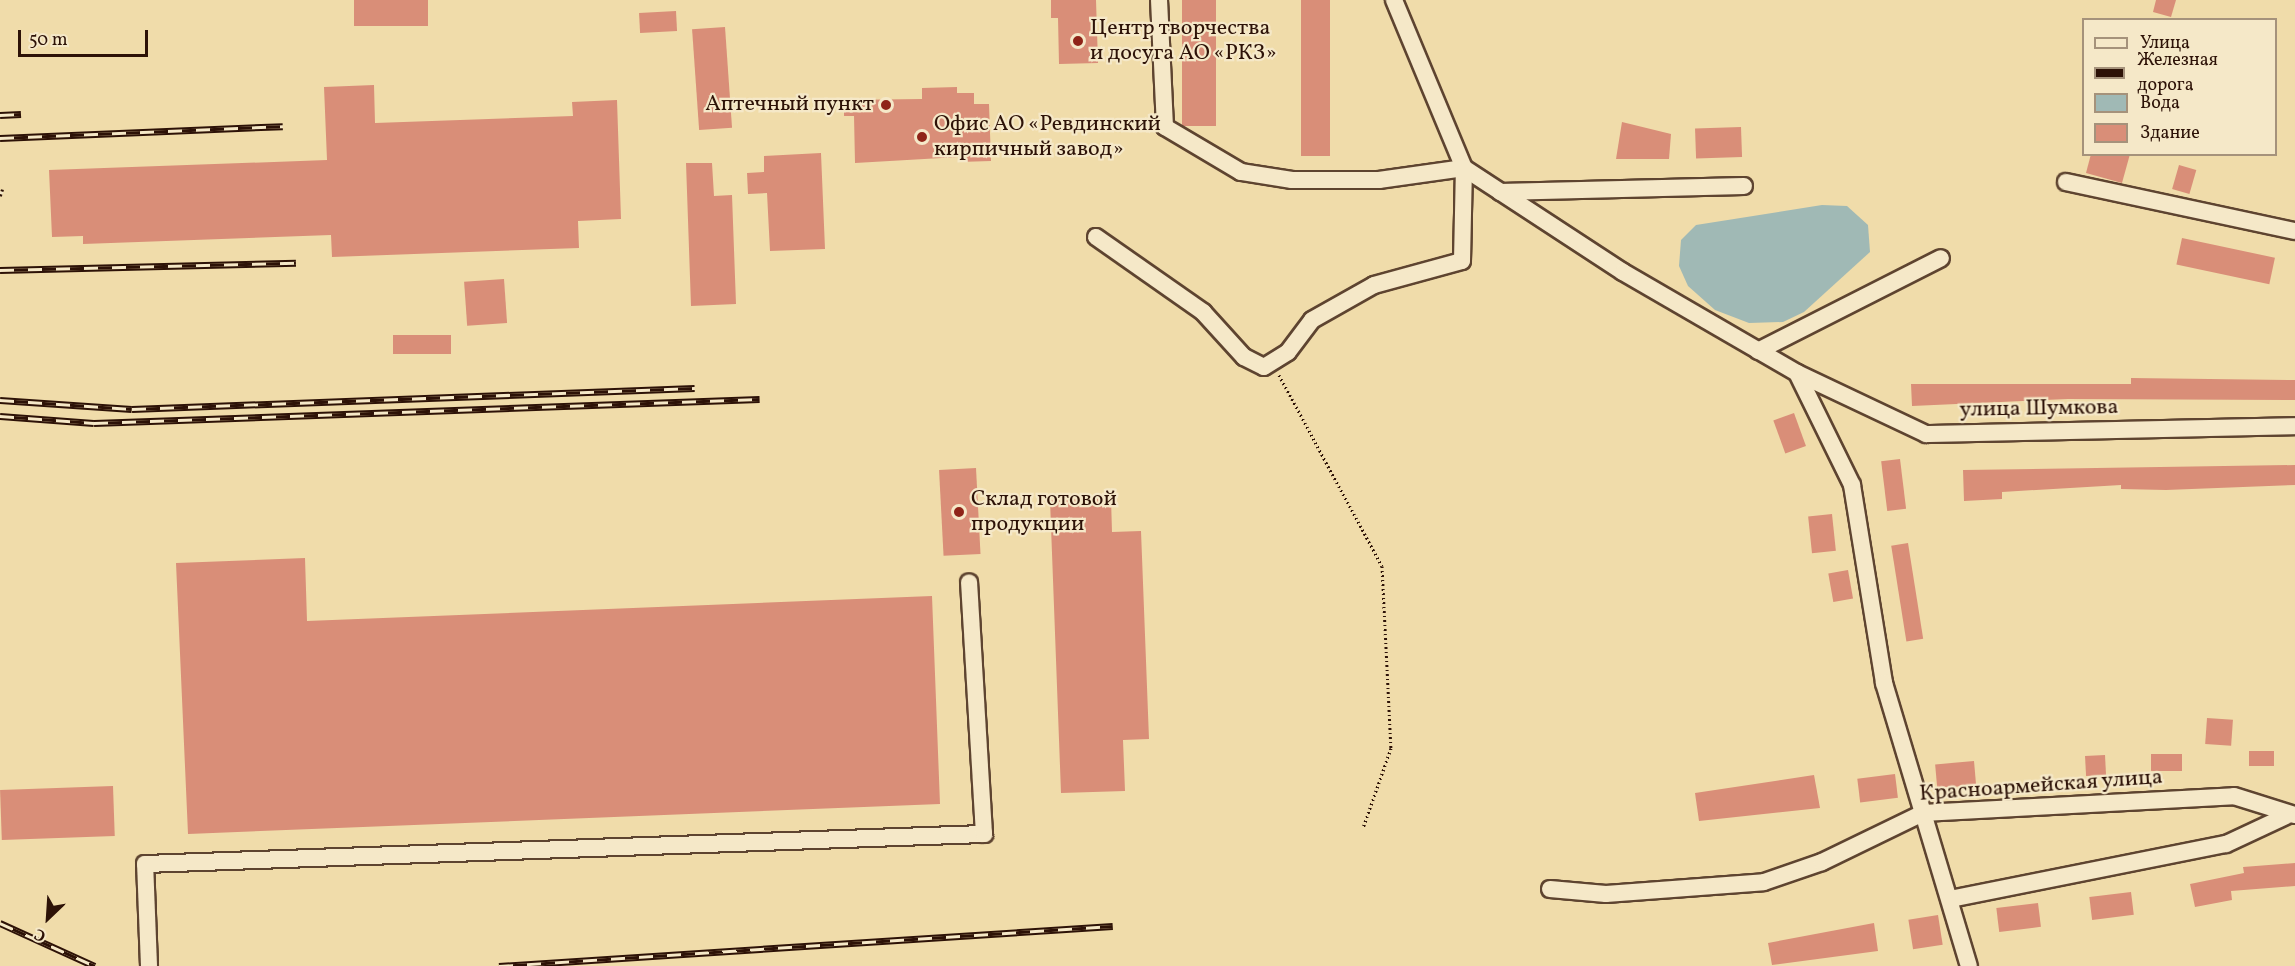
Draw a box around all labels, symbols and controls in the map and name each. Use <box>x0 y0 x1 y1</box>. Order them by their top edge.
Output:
place label: Центр творчества и досуга АО «РКЗ» <box>1090 15 1277 66</box>
scale bar <box>21 18 152 56</box>
legend <box>2082 18 2277 156</box>
text: 50 m <box>29 28 68 53</box>
text: Улица <box>2140 31 2190 56</box>
marker: Центр творчества и досуга АО «РКЗ» <box>1071 34 1085 48</box>
text: Железная дорога <box>2137 48 2218 98</box>
text: Вода <box>2140 91 2180 116</box>
place label: Аптечный пункт <box>705 92 874 118</box>
marker: Аптечный пункт <box>879 98 893 112</box>
place label: Офис АО «Ревдинский кирпичный завод» <box>934 111 1161 162</box>
text: Здание <box>2140 121 2200 146</box>
marker: Офис АО «Ревдинский кирпичный завод» <box>915 130 929 144</box>
street label: улица Шумкова <box>1959 394 2119 424</box>
place label: Склад готовой продукции <box>971 486 1117 538</box>
marker: Склад готовой продукции <box>952 505 966 519</box>
street label: Красноармейская улица <box>1918 764 2164 808</box>
north arrow <box>18 888 78 948</box>
text: С <box>31 922 50 946</box>

